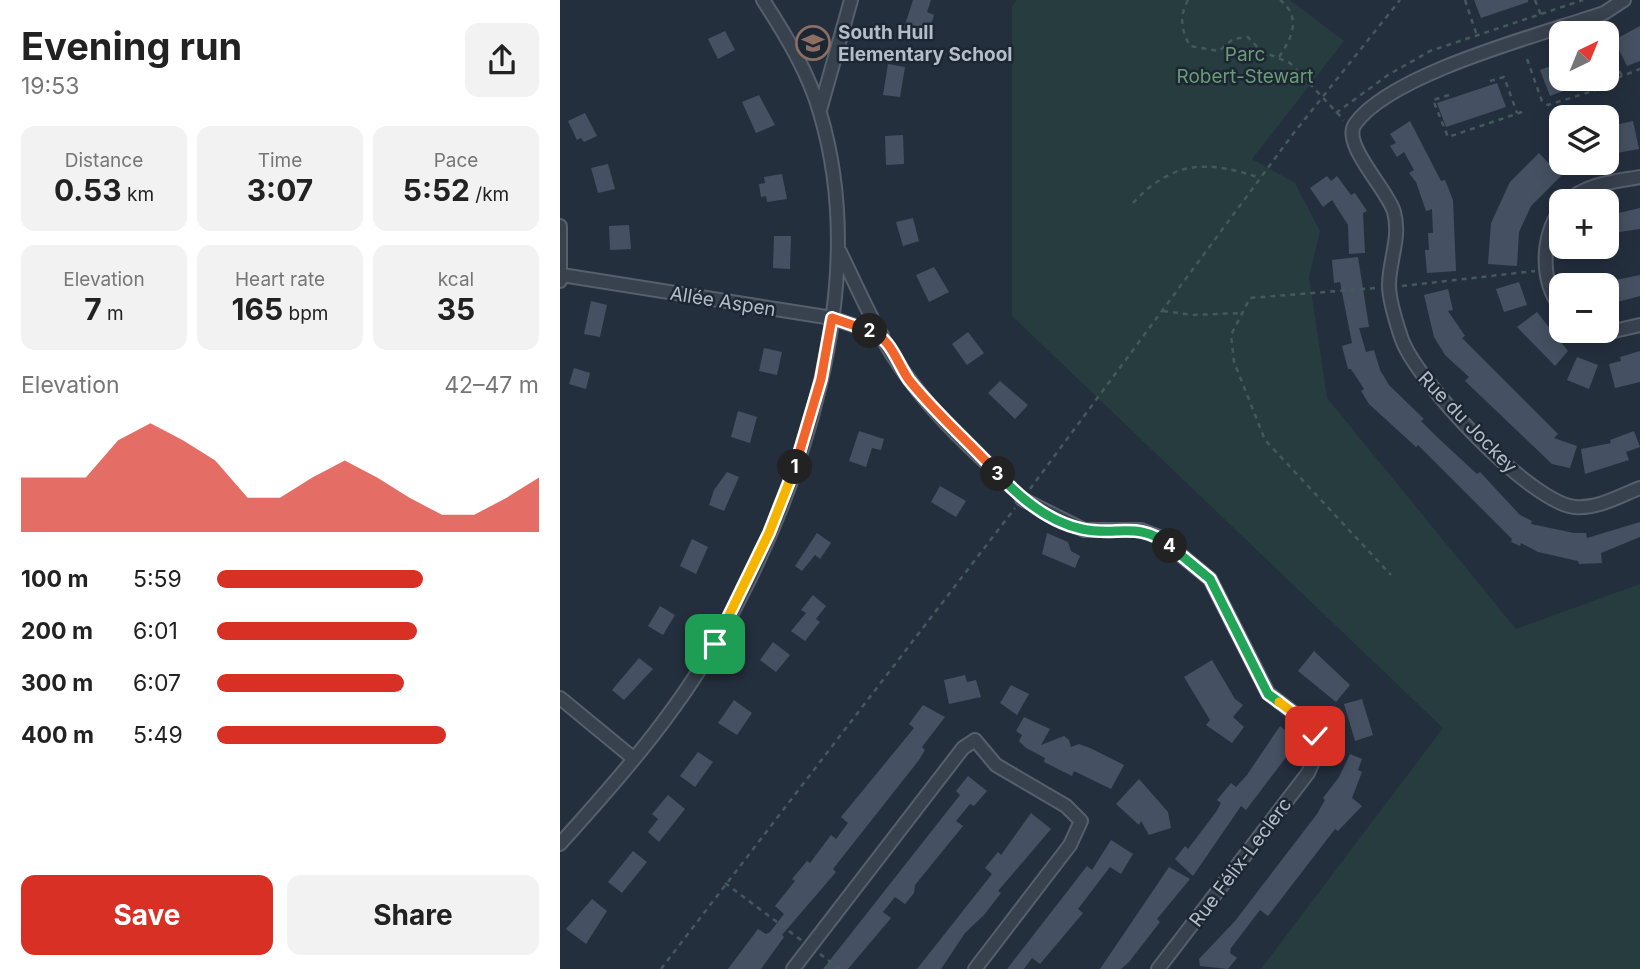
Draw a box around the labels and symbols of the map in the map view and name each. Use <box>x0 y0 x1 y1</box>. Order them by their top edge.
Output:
place label: South Hull Elementary School <box>838 21 1012 66</box>
north arrow <box>1549 21 1619 91</box>
school or university icon: South Hull Elementary School <box>794 24 832 62</box>
park label: Parc Robert-Stewart <box>1177 43 1313 88</box>
street label: Allée Aspen <box>668 282 778 321</box>
pin: 2 <box>852 314 888 348</box>
street label: Rue du Jockey <box>1413 367 1522 478</box>
pin: 1 <box>778 449 812 484</box>
pin: 3 <box>980 456 1016 491</box>
pin: 4 <box>1152 528 1188 564</box>
pin <box>685 614 745 674</box>
pin <box>1285 706 1345 766</box>
street label: Rue Félix-Leclerc <box>1184 793 1296 931</box>

